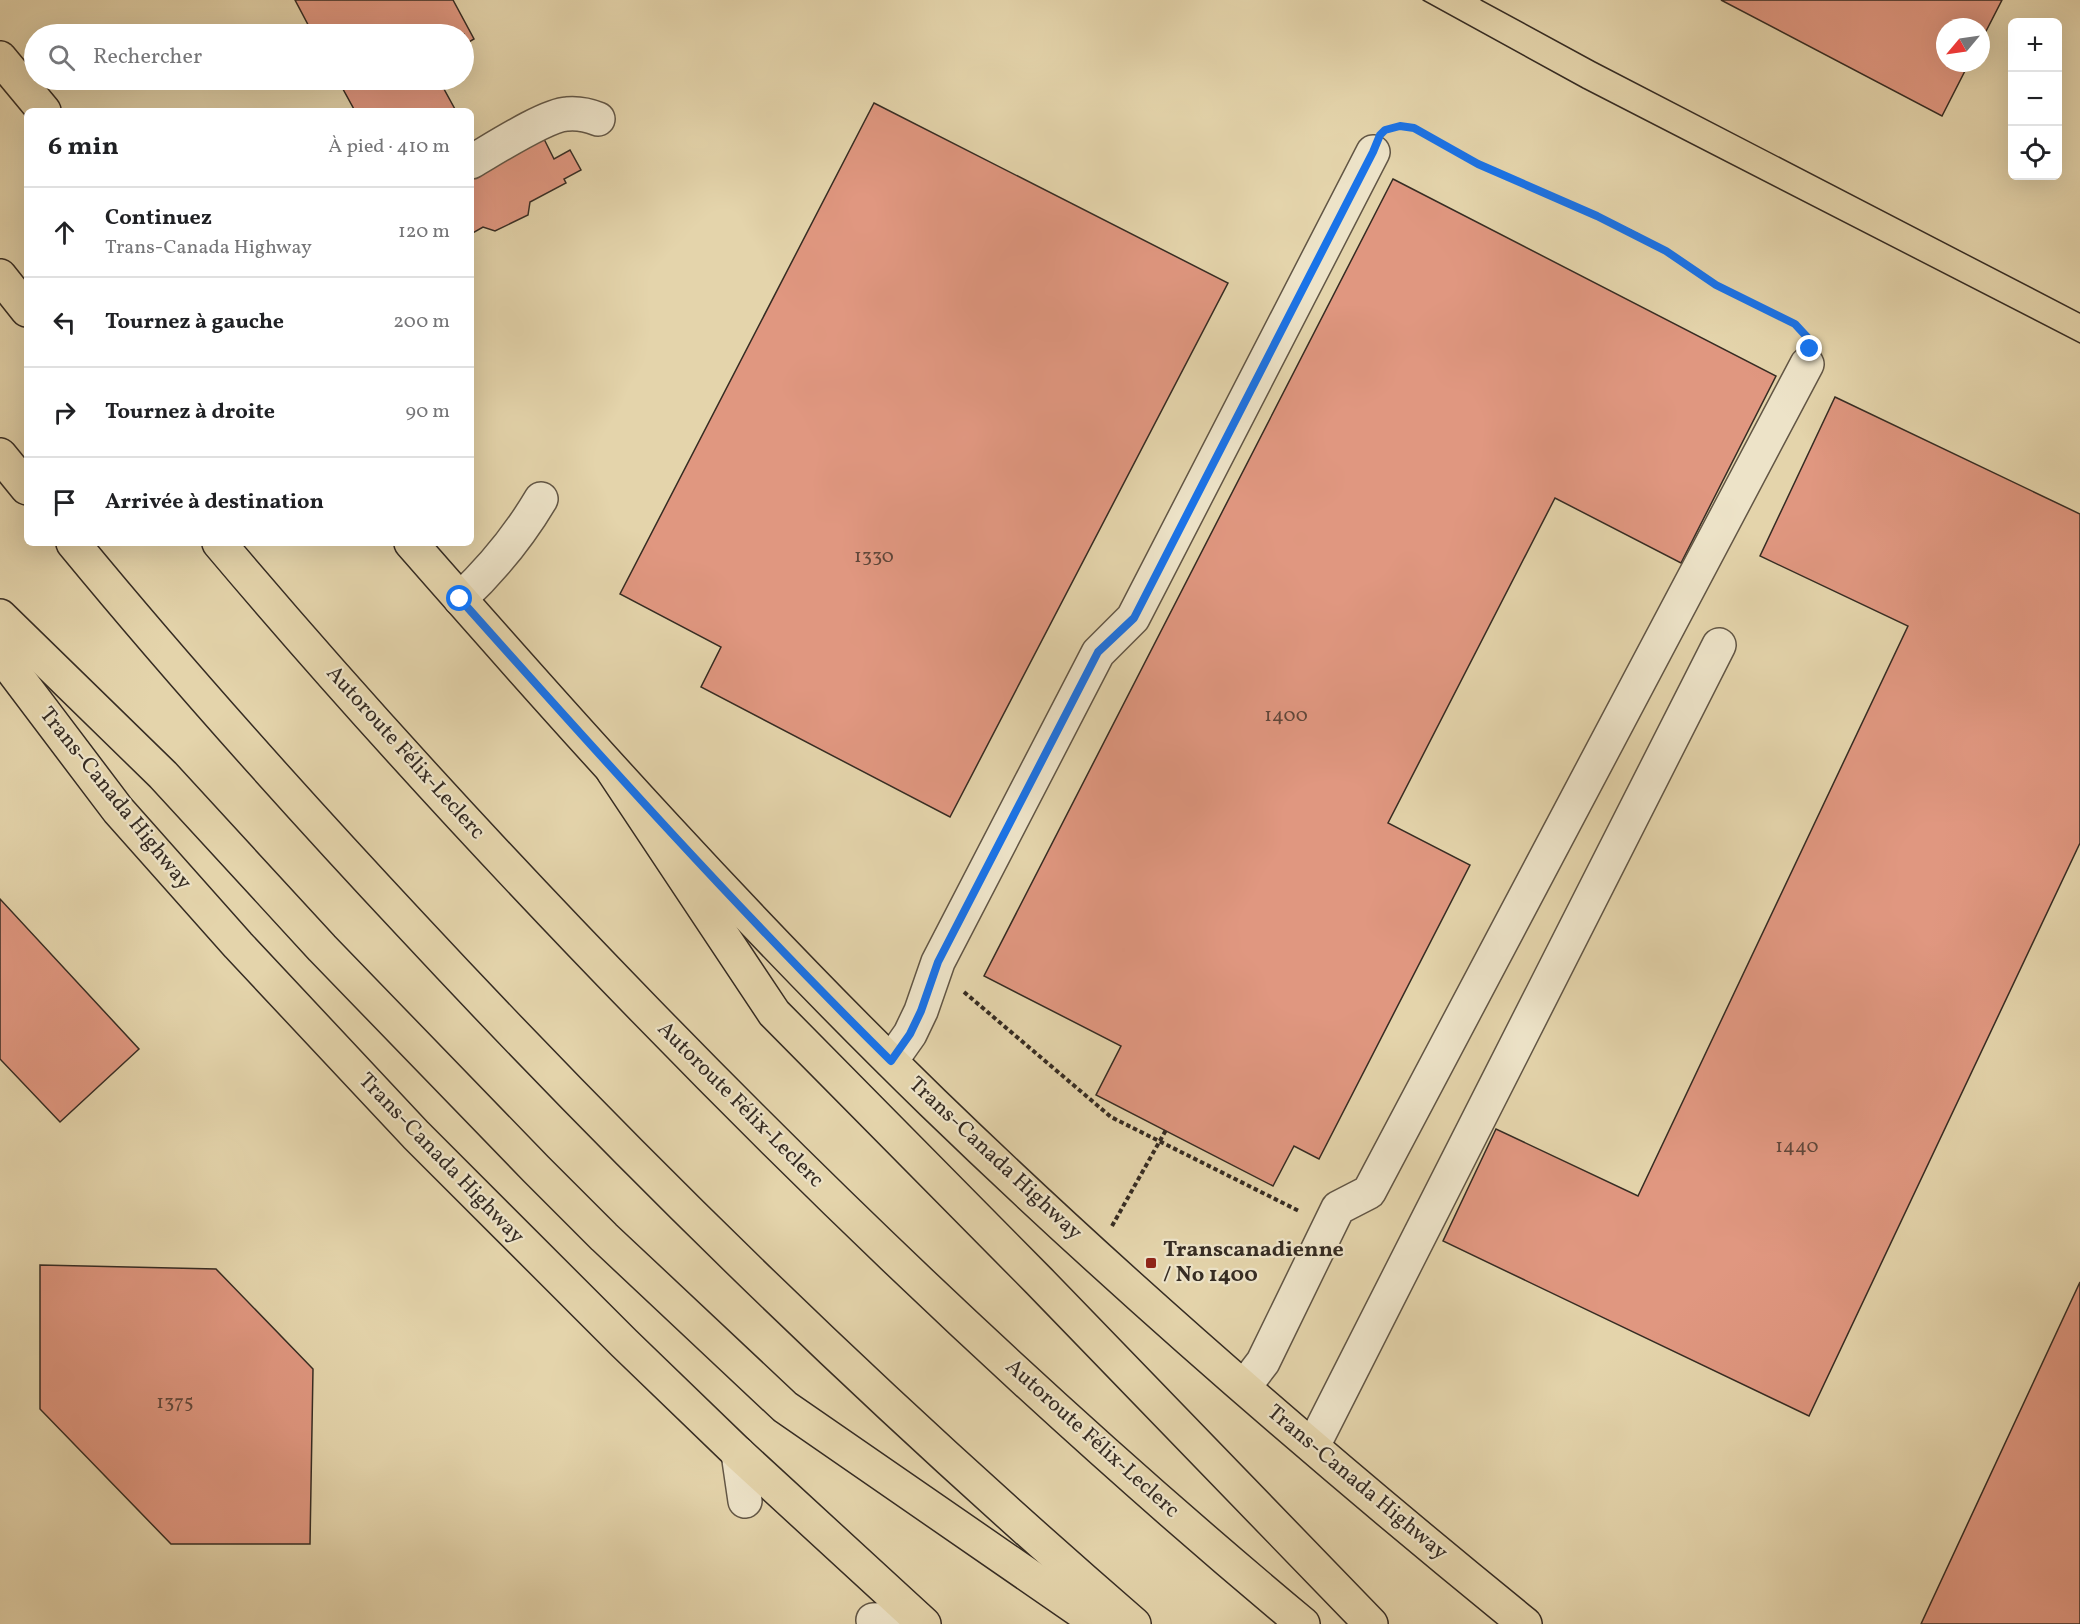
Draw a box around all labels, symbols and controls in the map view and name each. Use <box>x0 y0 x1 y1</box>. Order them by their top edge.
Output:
north arrow <box>1936 18 1990 72</box>
map controls <box>2008 18 2062 180</box>
button: + <box>2008 18 2062 72</box>
search box <box>24 24 474 90</box>
icon: search <box>45 41 78 74</box>
text: Rechercher <box>93 42 202 73</box>
button: − <box>2008 72 2062 126</box>
button: locate <box>2008 126 2062 180</box>
text: 6 min <box>48 129 119 165</box>
text: À pied · 410 m <box>328 133 450 161</box>
text: Continuez <box>105 203 212 234</box>
icon: ahead <box>48 216 81 249</box>
text: 120 m <box>398 218 450 246</box>
text: Trans-Canada Highway <box>105 234 312 262</box>
icon: left <box>48 306 81 339</box>
text: Tournez à gauche <box>105 307 284 338</box>
text: 200 m <box>393 308 450 336</box>
route end <box>1796 335 1822 361</box>
icon: right <box>48 396 81 429</box>
text: Tournez à droite <box>105 397 275 428</box>
text: 90 m <box>406 398 450 426</box>
icon: arrive <box>48 486 81 519</box>
text: Arrivée à destination <box>105 487 324 518</box>
house number: 1330 <box>854 543 894 571</box>
route start <box>446 585 472 611</box>
street label: Autoroute Félix-Leclerc <box>318 659 492 847</box>
street label: Trans-Canada Highway <box>31 701 199 897</box>
house number: 1400 <box>1264 702 1308 730</box>
street label: Autoroute Félix-Leclerc <box>650 1015 830 1195</box>
street label: Trans-Canada Highway <box>351 1066 531 1252</box>
street label: Trans-Canada Highway <box>901 1070 1089 1248</box>
house number: 1440 <box>1775 1133 1819 1161</box>
place label: Transcanadienne / No 1400 <box>1163 1235 1344 1291</box>
marker: Transcanadienne / No 1400 <box>1144 1256 1158 1270</box>
street label: Autoroute Félix-Leclerc <box>998 1352 1186 1526</box>
house number: 1375 <box>156 1389 194 1417</box>
street label: Trans-Canada Highway <box>1260 1398 1454 1568</box>

